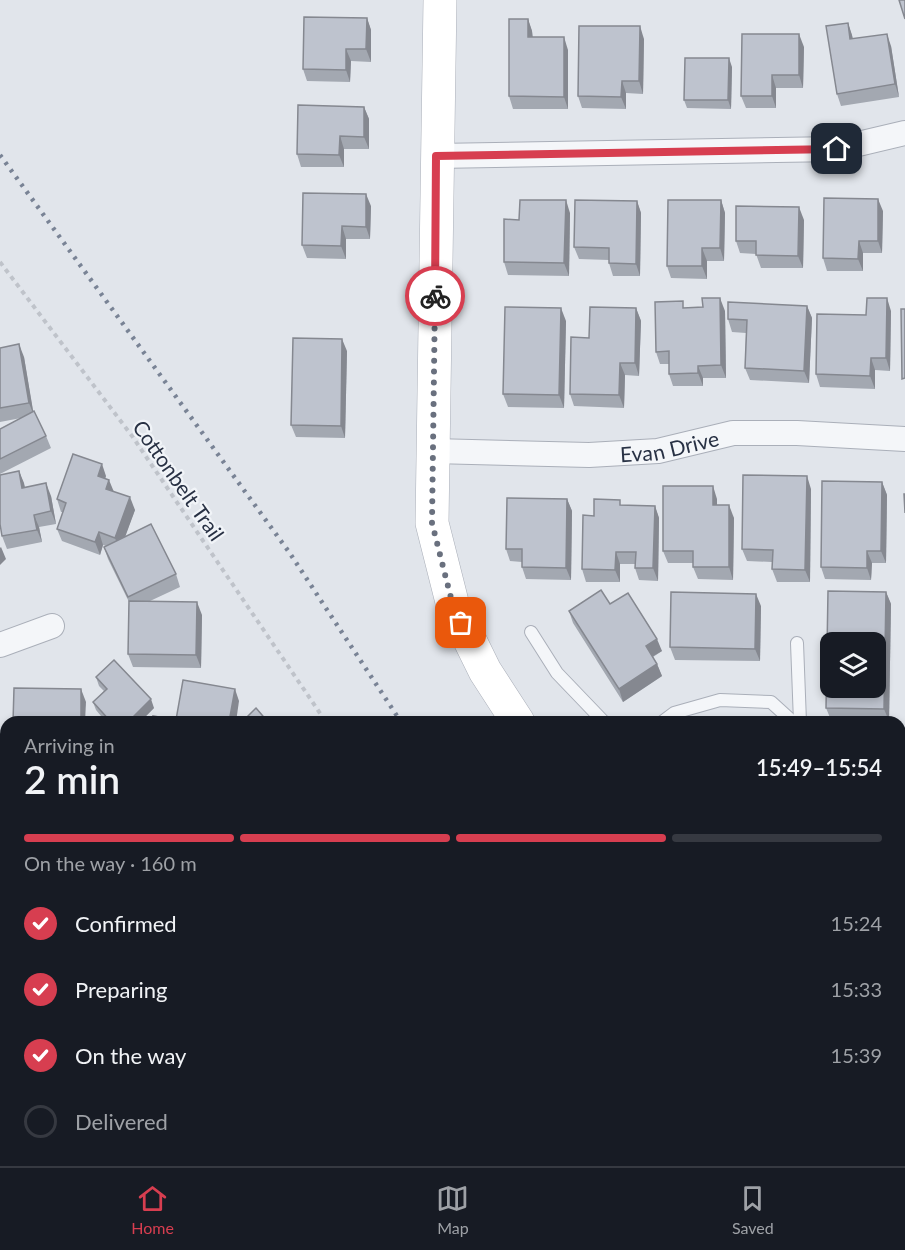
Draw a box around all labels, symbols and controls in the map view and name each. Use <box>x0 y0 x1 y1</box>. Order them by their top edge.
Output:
pin <box>811 123 862 174</box>
icon: home <box>820 132 853 165</box>
courier <box>405 266 465 326</box>
icon: bike <box>419 280 452 313</box>
street label: Cottonbelt Trail <box>128 415 230 545</box>
street label: Evan Drive <box>619 424 721 466</box>
pin <box>435 597 486 648</box>
icon: bag <box>444 606 477 639</box>
map controls <box>820 632 886 698</box>
button: layers <box>820 632 886 698</box>
text: Arriving in <box>24 733 115 757</box>
text: 15:49–15:54 <box>756 754 882 781</box>
text: 2 min <box>24 756 120 802</box>
text: On the way · 160 m <box>24 851 197 875</box>
icon: check <box>24 907 57 940</box>
text: Confirmed <box>75 910 177 937</box>
text: 15:24 <box>831 911 882 935</box>
icon: check <box>24 973 57 1006</box>
text: Preparing <box>75 976 167 1003</box>
text: 15:33 <box>831 977 882 1001</box>
icon: check <box>24 1039 57 1072</box>
text: On the way <box>75 1042 186 1069</box>
text: 15:39 <box>831 1043 882 1067</box>
text: Delivered <box>75 1108 168 1135</box>
tab: Home <box>131 1182 174 1237</box>
tab: Map <box>436 1182 469 1237</box>
tab: Saved <box>732 1182 774 1237</box>

